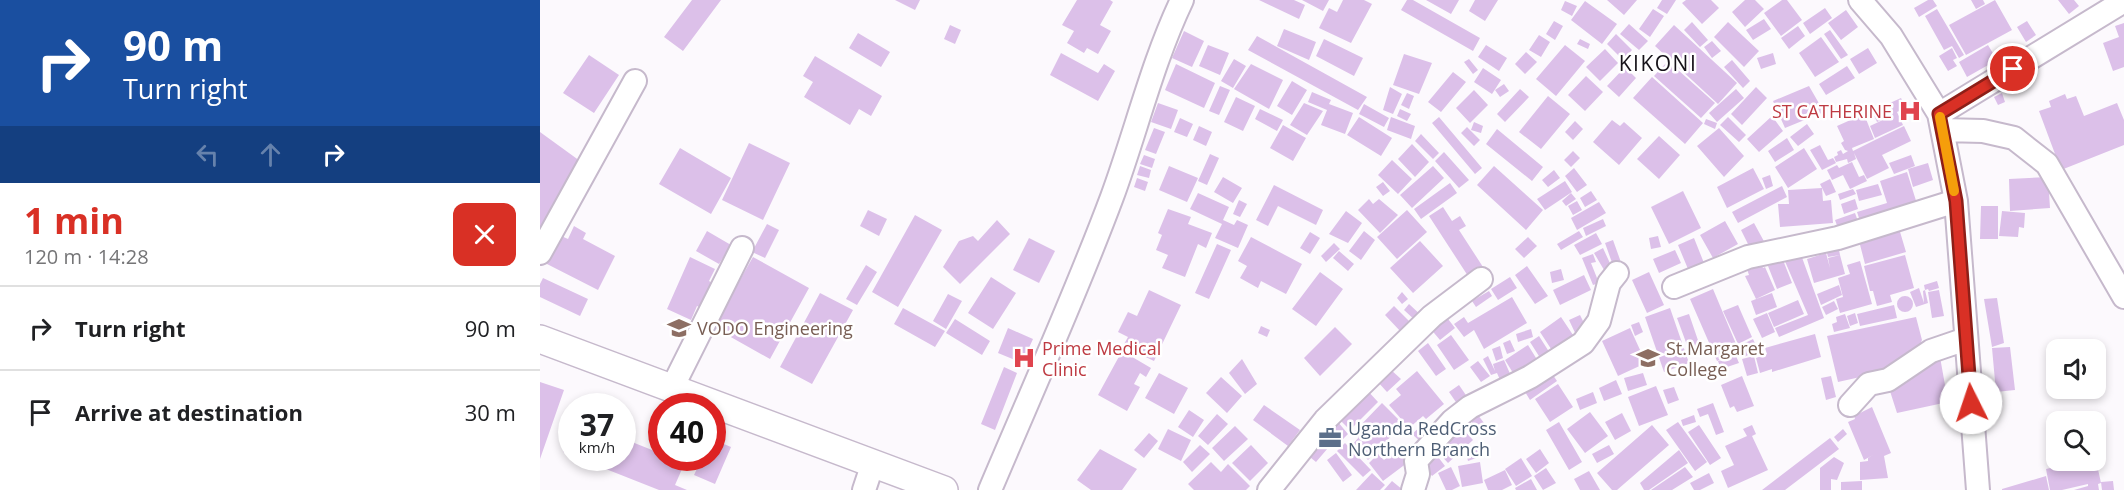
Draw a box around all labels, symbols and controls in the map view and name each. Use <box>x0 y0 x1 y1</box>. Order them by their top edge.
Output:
text: 90 m <box>123 16 223 73</box>
icon: right <box>24 24 102 102</box>
pin <box>1987 43 2038 94</box>
district label: KIKONI <box>1619 49 1697 77</box>
icon: arrive <box>1996 52 2029 85</box>
text: Turn right <box>123 70 248 107</box>
hospital icon: ST CATHERINE <box>1897 98 1923 124</box>
place label: ST CATHERINE <box>1772 99 1892 123</box>
icon: left <box>191 138 224 171</box>
icon: ahead <box>254 138 287 171</box>
icon: right <box>317 138 350 171</box>
text: 1 min <box>24 196 124 245</box>
button: close <box>453 203 516 266</box>
text: 120 m · 14:28 <box>24 243 149 270</box>
icon: right <box>24 312 57 345</box>
text: Turn right <box>75 313 186 343</box>
text: 90 m <box>465 313 516 343</box>
school or university icon: VODO Engineering <box>666 315 692 341</box>
place label: VODO Engineering <box>697 316 853 340</box>
place label: Prime Medical Clinic <box>1042 336 1161 381</box>
place label: St.Margaret College <box>1666 336 1764 381</box>
map controls <box>2046 339 2106 471</box>
button: sound <box>2046 339 2106 399</box>
hospital icon: Prime Medical Clinic <box>1011 345 1037 371</box>
school or university icon: St.Margaret College <box>1635 345 1661 371</box>
position arrow <box>1939 371 2003 435</box>
speed limit sign: 40 <box>648 393 726 471</box>
icon: arrive <box>24 396 57 429</box>
text: Arrive at destination <box>75 397 303 427</box>
text: 30 m <box>465 397 516 427</box>
text: 37 <box>580 404 614 445</box>
button: search <box>2046 411 2106 471</box>
place label: Uganda RedCross Northern Branch <box>1348 416 1497 461</box>
office icon: Uganda RedCross Northern Branch <box>1317 425 1343 451</box>
text: km/h <box>579 437 615 457</box>

